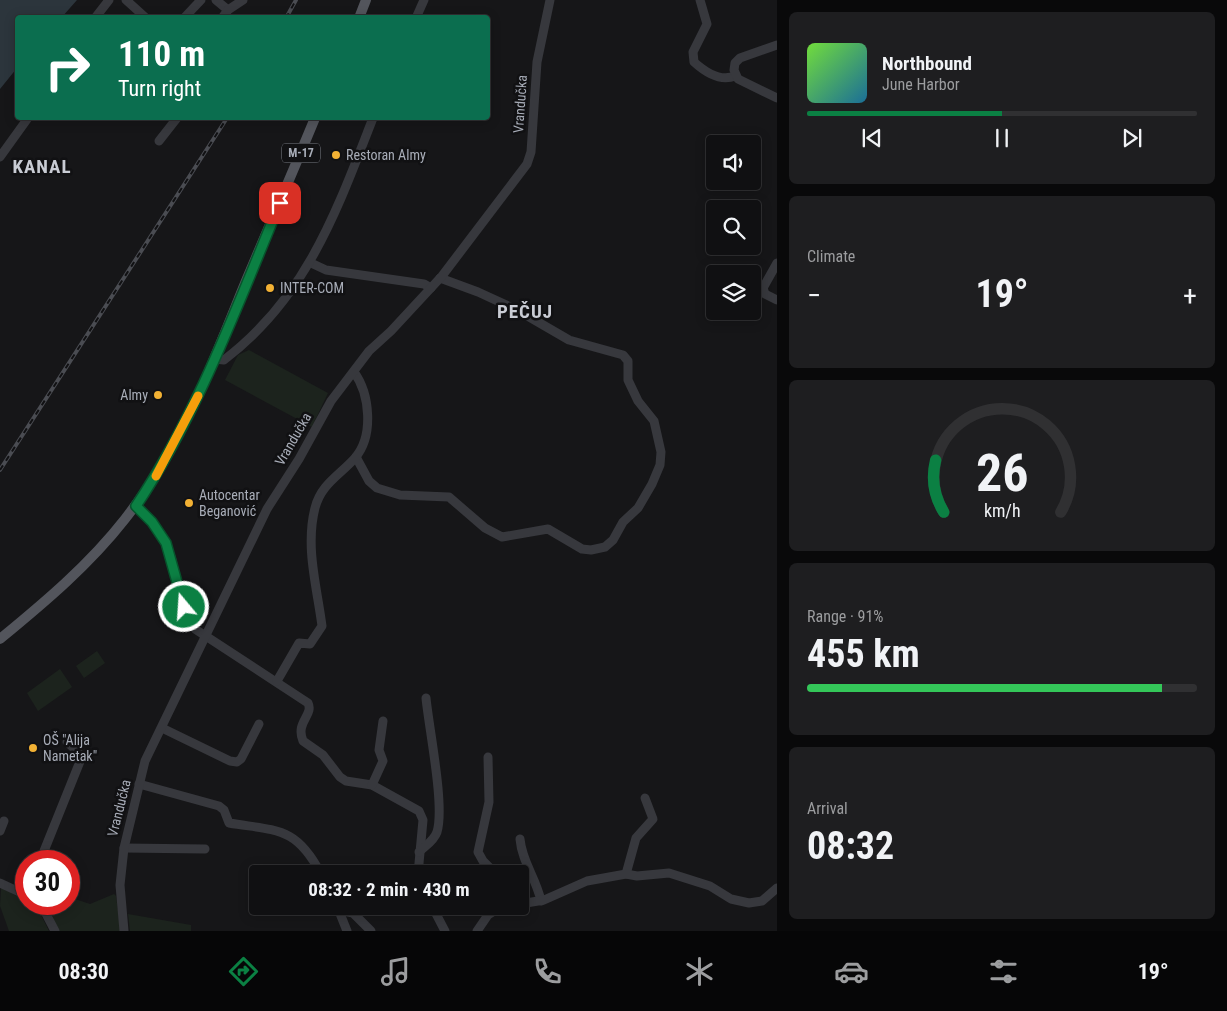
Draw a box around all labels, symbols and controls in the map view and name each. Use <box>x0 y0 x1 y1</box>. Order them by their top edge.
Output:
text: 110 m <box>118 34 205 75</box>
icon: right <box>35 35 100 100</box>
text: Northbound <box>882 52 972 75</box>
street label: Vrandučka <box>510 74 530 134</box>
text: June Harbor <box>882 75 960 94</box>
text: Turn right <box>118 76 201 101</box>
icon: previous <box>858 124 886 152</box>
icon: pause <box>988 124 1016 152</box>
icon: next <box>1118 124 1146 152</box>
map controls <box>706 135 761 320</box>
button: sound <box>706 135 761 190</box>
road number: M-17 <box>282 144 320 162</box>
place label: Restoran Almy <box>346 147 426 163</box>
marker: Restoran Almy <box>330 149 342 161</box>
district label: KANAL <box>12 155 72 178</box>
pin <box>259 182 301 224</box>
icon: arrive <box>266 189 294 217</box>
button: search <box>706 200 761 255</box>
text: Climate <box>807 247 855 266</box>
button: layers <box>706 265 761 320</box>
text: 19° <box>975 272 1029 316</box>
text: − <box>807 279 821 312</box>
text: + <box>1183 279 1197 312</box>
place label: INTER-COM <box>280 280 344 296</box>
marker: INTER-COM <box>264 282 276 294</box>
district label: PEČUJ <box>497 300 553 323</box>
place label: Almy <box>120 387 148 403</box>
marker: Almy <box>152 389 164 401</box>
street label: Vrandučka <box>271 410 315 468</box>
text: 26 <box>976 443 1028 504</box>
place label: Autocentar Beganović <box>199 487 260 519</box>
marker: Autocentar Beganović <box>183 497 195 509</box>
text: km/h <box>984 500 1020 521</box>
position arrow <box>157 580 209 632</box>
text: Range · 91% <box>807 607 883 626</box>
text: 455 km <box>807 632 920 676</box>
place label: OŠ "Alija Nametak" <box>43 731 97 764</box>
marker: OŠ "Alija Nametak" <box>27 742 39 754</box>
street label: Vrandučka <box>104 778 134 838</box>
text: Arrival <box>807 799 848 818</box>
text: 08:32 <box>807 824 894 868</box>
speed limit sign: 30 <box>15 850 80 915</box>
text: 08:32 · 2 min · 430 m <box>308 878 470 901</box>
icon: directions <box>226 954 261 989</box>
icon: music <box>378 954 413 989</box>
icon: phone <box>530 954 565 989</box>
icon: climate <box>682 954 717 989</box>
icon: car <box>834 954 869 989</box>
icon: filters <box>986 954 1021 989</box>
text: 08:30 <box>58 959 109 984</box>
text: 19° <box>1138 959 1168 984</box>

